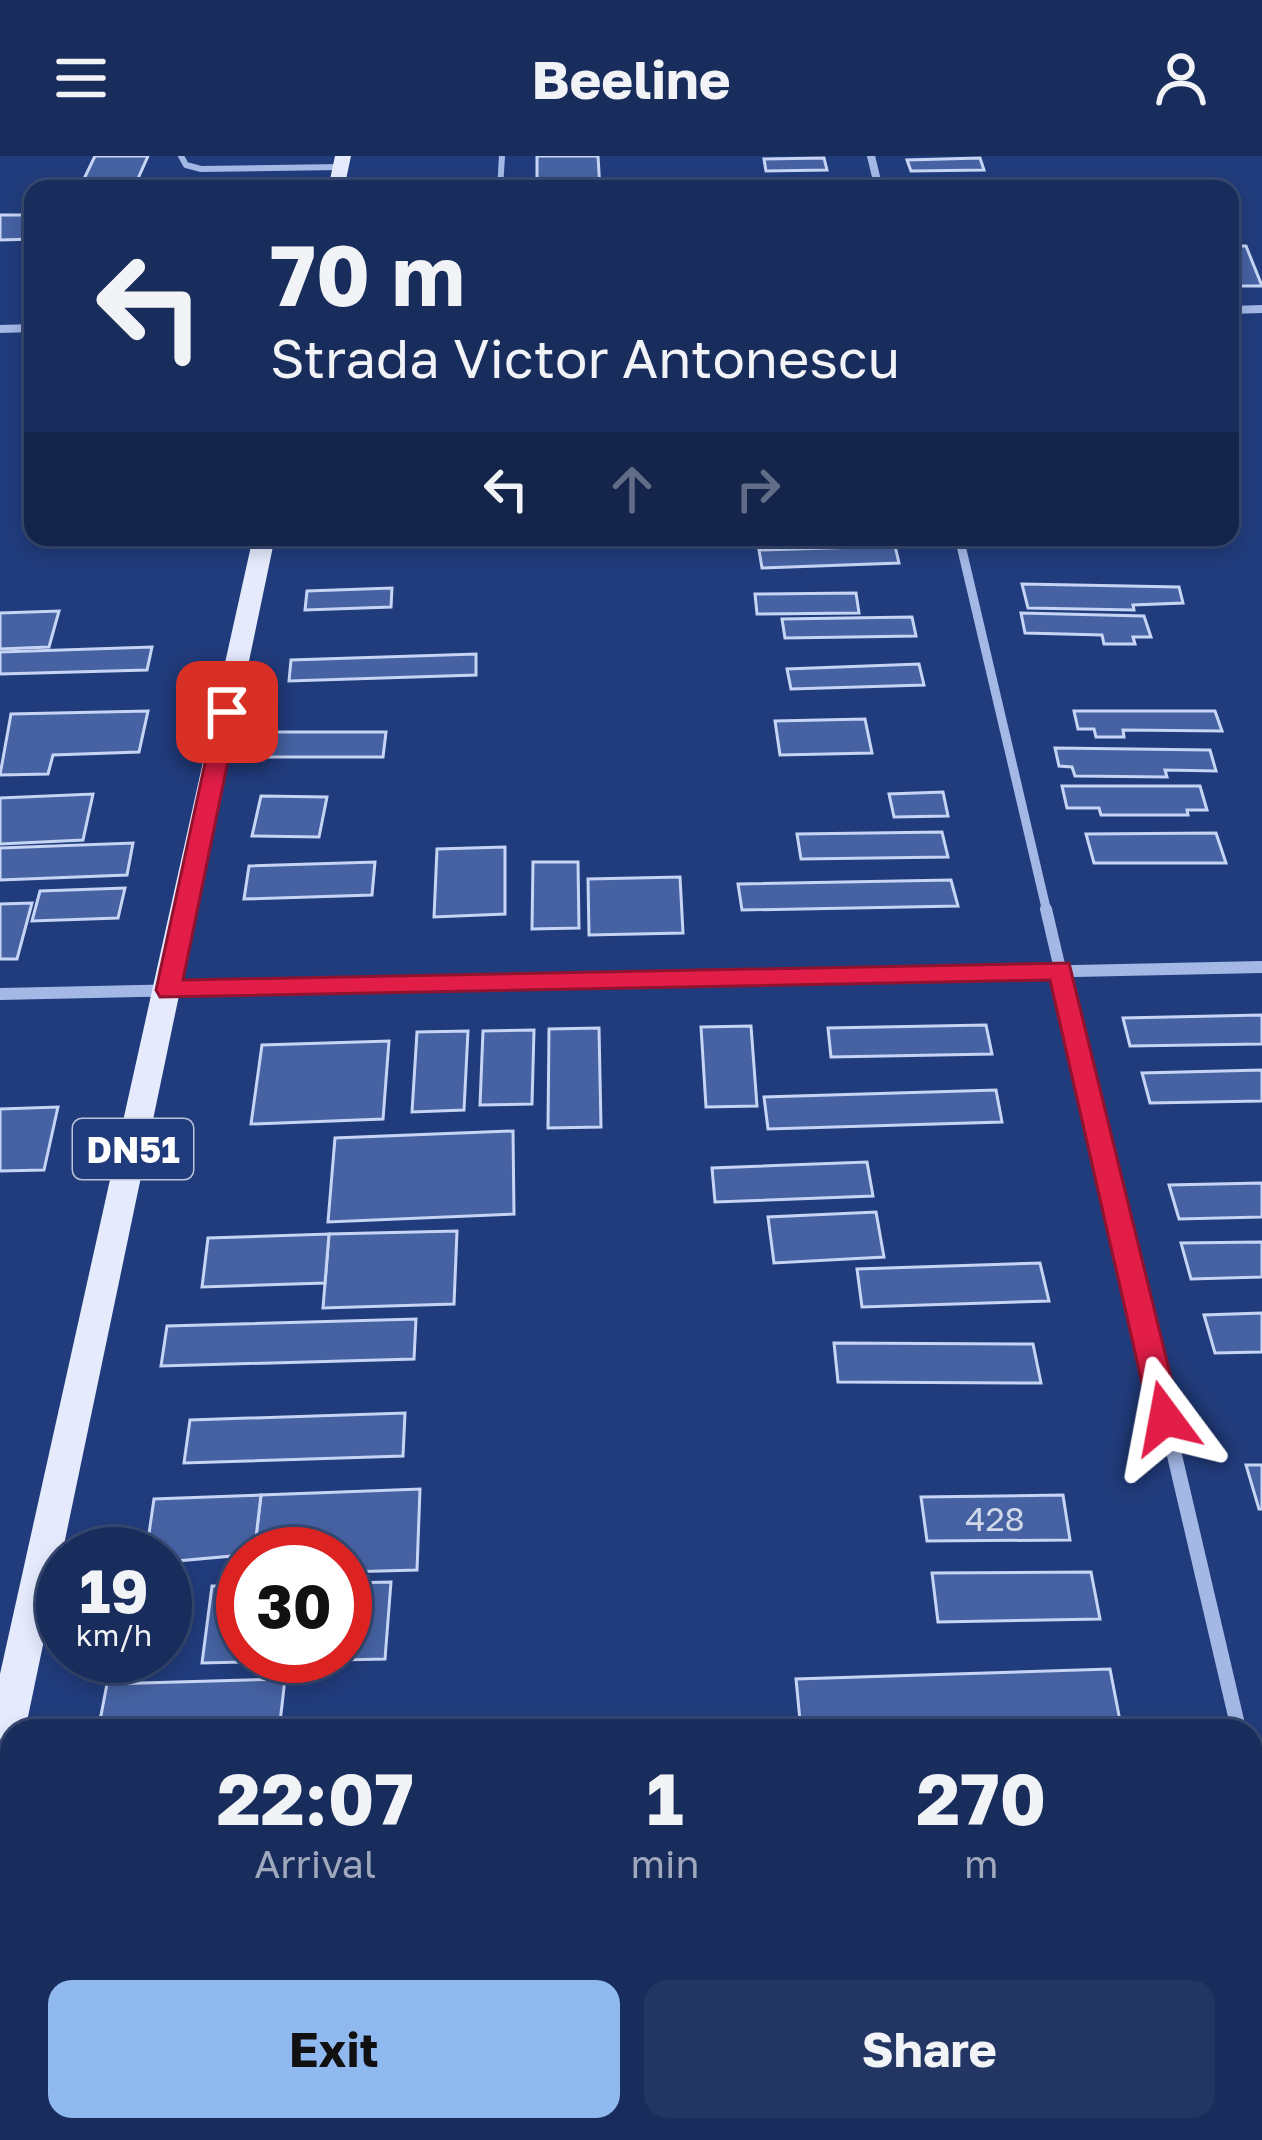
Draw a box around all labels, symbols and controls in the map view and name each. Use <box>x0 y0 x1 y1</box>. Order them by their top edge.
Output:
icon: menu <box>48 45 114 111</box>
icon: person <box>1148 45 1214 111</box>
text: Beeline <box>531 46 731 111</box>
text: 70 m <box>270 224 465 324</box>
icon: left <box>72 228 228 384</box>
text: Strada Victor Antonescu <box>270 325 900 390</box>
icon: left <box>473 456 539 522</box>
icon: ahead <box>599 456 665 522</box>
icon: right <box>725 456 791 522</box>
pin <box>176 661 278 763</box>
icon: arrive <box>194 679 260 745</box>
road number: DN51 <box>73 1119 193 1179</box>
position arrow <box>1102 1355 1228 1481</box>
house number: 428 <box>965 1499 1025 1538</box>
speed limit sign: 30 <box>216 1527 372 1683</box>
text: 19 <box>79 1554 148 1626</box>
text: km/h <box>76 1617 152 1653</box>
text: 22:07 <box>217 1754 414 1841</box>
text: 1 <box>646 1754 684 1841</box>
text: 270 <box>916 1754 1046 1841</box>
text: Arrival <box>254 1840 376 1887</box>
text: min <box>630 1840 699 1887</box>
text: m <box>964 1840 998 1887</box>
button: Exit <box>48 1980 620 2118</box>
button: Share <box>644 1980 1215 2118</box>

